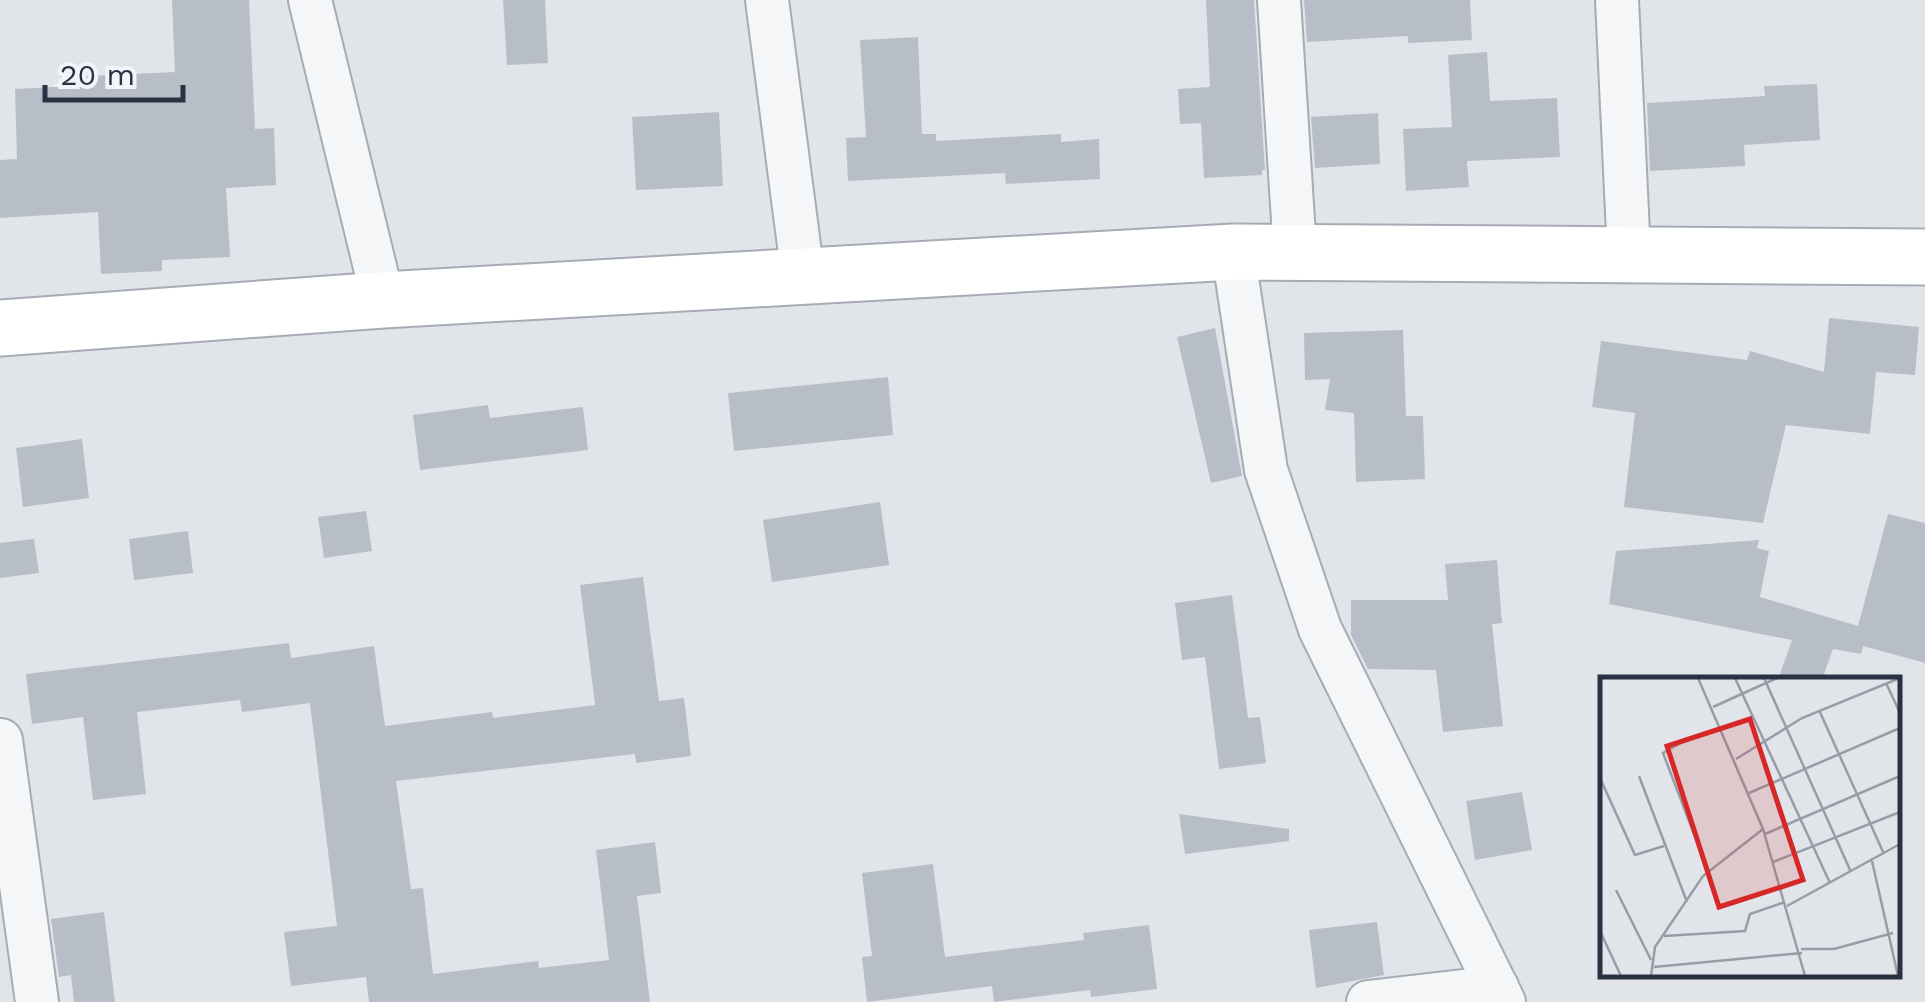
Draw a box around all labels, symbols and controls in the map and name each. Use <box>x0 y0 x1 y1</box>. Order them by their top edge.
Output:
scale bar <box>45 40 182 102</box>
text: 20 m <box>60 57 135 92</box>
inset map <box>1600 677 1900 977</box>

